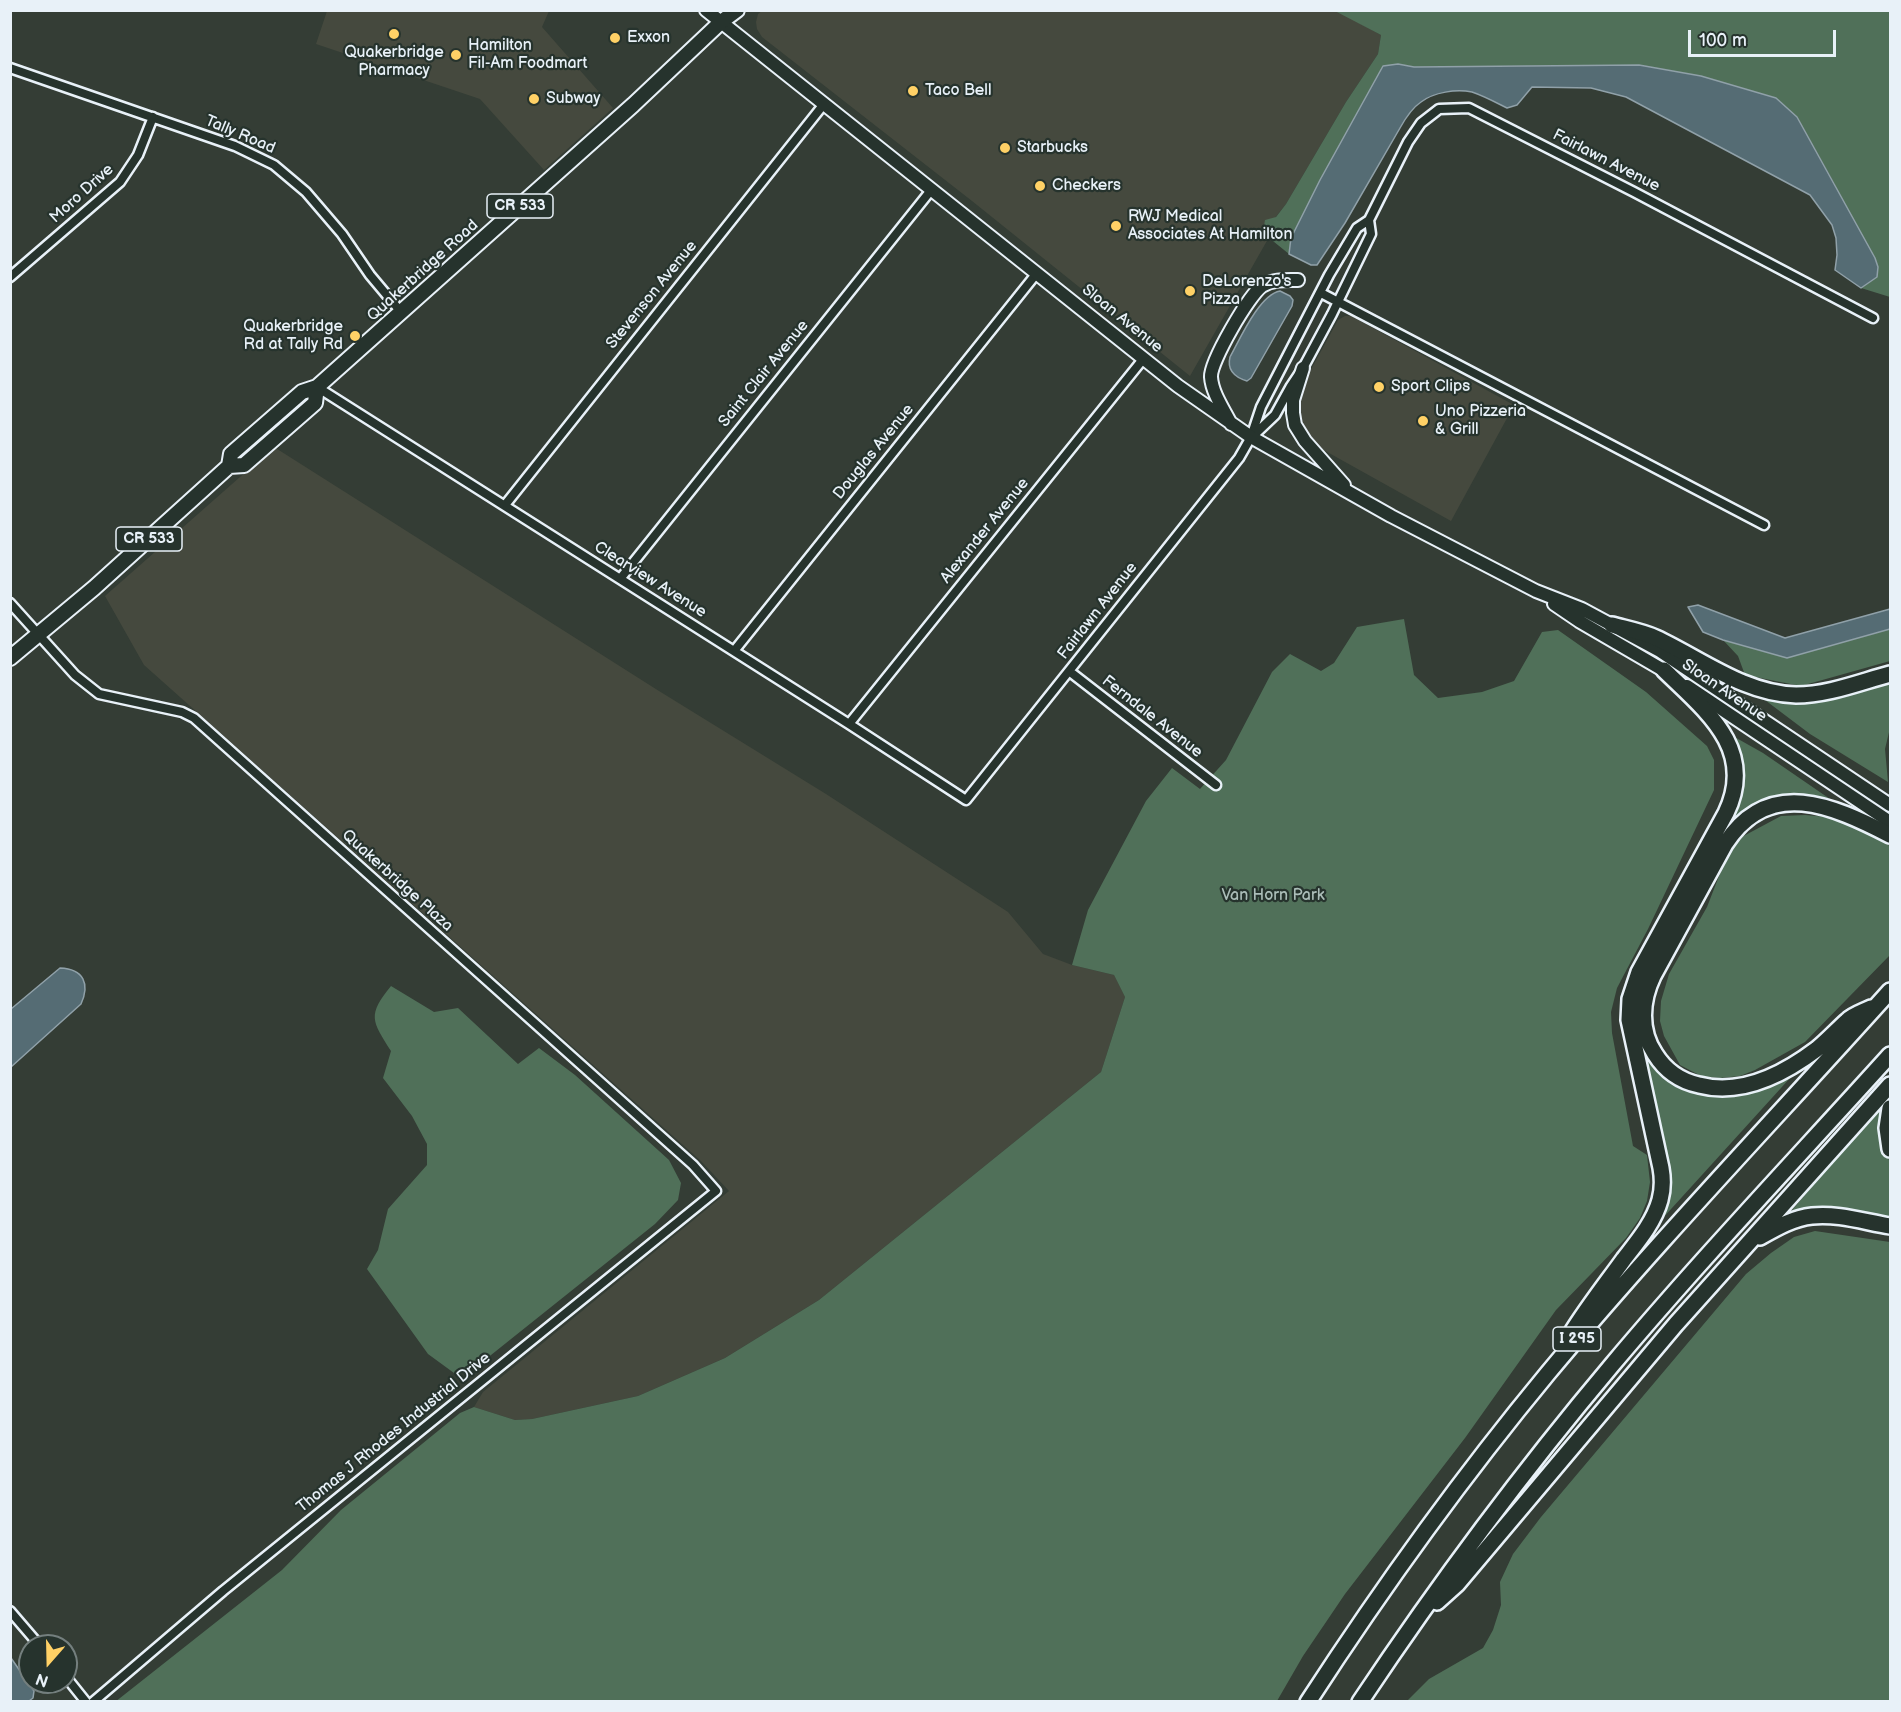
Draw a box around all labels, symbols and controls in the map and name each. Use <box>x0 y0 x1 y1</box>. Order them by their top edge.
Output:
scale bar <box>1691 18 1840 56</box>
marker: Quakerbridge Pharmacy <box>387 27 401 41</box>
place label: Exxon <box>627 28 670 48</box>
text: 100 m <box>1699 30 1747 51</box>
marker: Exxon <box>608 31 622 45</box>
place label: Hamilton Fil-Am Foodmart <box>468 36 587 74</box>
place label: Quakerbridge Pharmacy <box>344 43 444 81</box>
marker: Hamilton Fil-Am Foodmart <box>449 48 463 62</box>
place label: Taco Bell <box>925 81 991 101</box>
marker: Taco Bell <box>906 84 920 98</box>
place label: Subway <box>546 89 600 109</box>
marker: Subway <box>527 92 541 106</box>
street label: Tally Road <box>202 112 278 158</box>
street label: Fairlawn Avenue <box>1549 126 1663 196</box>
place label: Starbucks <box>1017 138 1088 158</box>
marker: Starbucks <box>998 141 1012 155</box>
street label: Moro Drive <box>46 160 118 228</box>
place label: Checkers <box>1052 176 1121 196</box>
marker: Checkers <box>1033 179 1047 193</box>
road number: CR 533 <box>487 194 553 218</box>
place label: RWJ Medical Associates At Hamilton <box>1128 207 1292 245</box>
street label: Quakerbridge Road <box>364 216 482 326</box>
marker: RWJ Medical Associates At Hamilton <box>1109 219 1123 233</box>
street label: Stevenson Avenue <box>603 237 701 353</box>
place label: DeLorenzo's Pizza <box>1202 272 1291 310</box>
street label: Sloan Avenue <box>1078 281 1166 357</box>
marker: DeLorenzo's Pizza <box>1183 284 1197 298</box>
place label: Quakerbridge Rd at Tally Rd <box>243 317 343 355</box>
street label: Saint Clair Avenue <box>715 317 813 431</box>
marker: Quakerbridge Rd at Tally Rd <box>348 329 362 343</box>
place label: Sport Clips <box>1391 377 1470 397</box>
marker: Sport Clips <box>1372 380 1386 394</box>
street label: Douglas Avenue <box>830 401 918 503</box>
place label: Uno Pizzeria & Grill <box>1435 402 1526 440</box>
marker: Uno Pizzeria & Grill <box>1416 414 1430 428</box>
street label: Alexander Avenue <box>937 474 1033 588</box>
road number: CR 533 <box>116 527 182 551</box>
street label: Clearview Avenue <box>590 538 710 622</box>
street label: Fairlawn Avenue <box>1054 559 1142 663</box>
street label: Sloan Avenue <box>1678 656 1770 726</box>
street label: Ferndale Avenue <box>1098 672 1206 762</box>
street label: Quakerbridge Plaza <box>337 826 457 936</box>
park label: Van Horn Park <box>1221 886 1325 906</box>
road number: I 295 <box>1553 1327 1601 1351</box>
street label: Thomas J Rhodes Industrial Drive <box>293 1349 495 1517</box>
north arrow <box>18 1634 78 1694</box>
text: N <box>33 1669 51 1690</box>

